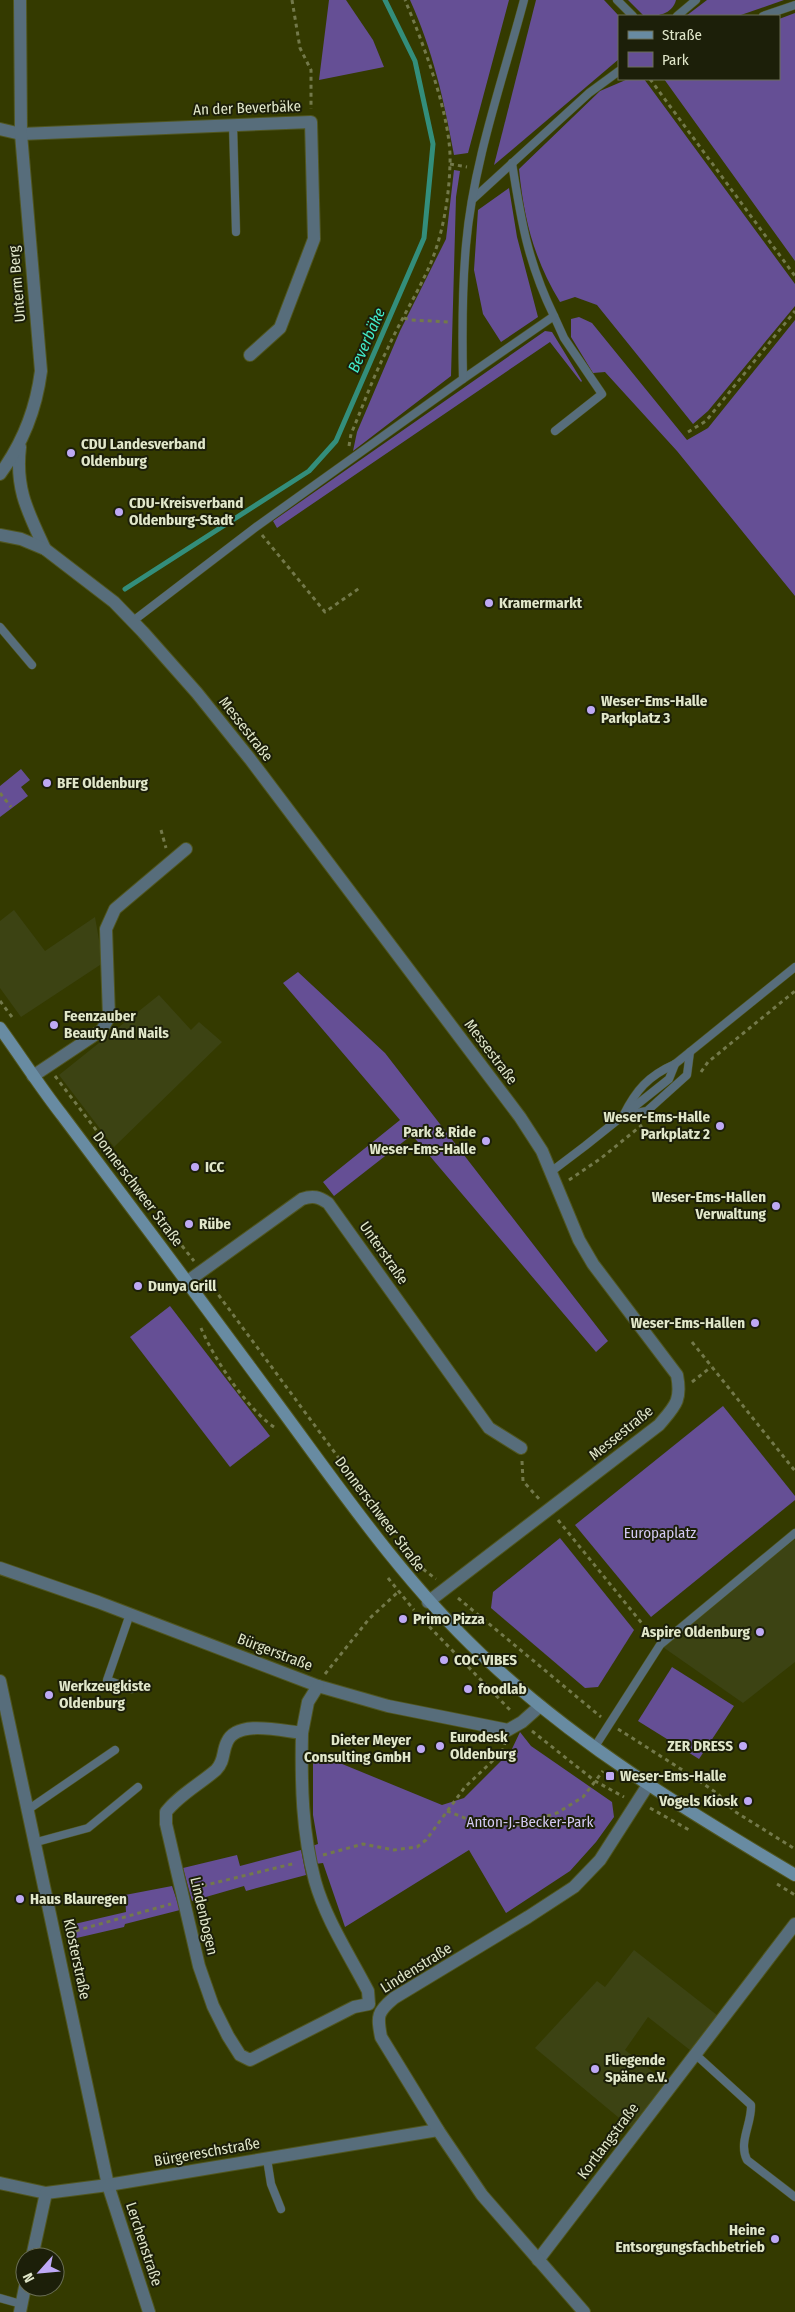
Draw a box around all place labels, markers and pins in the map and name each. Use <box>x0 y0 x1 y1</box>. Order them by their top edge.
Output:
place label: CDU Landesverband Oldenburg <box>81 435 206 470</box>
marker: CDU Landesverband Oldenburg <box>65 447 77 459</box>
place label: CDU-Kreisverband Oldenburg-Stadt <box>129 494 243 529</box>
marker: CDU-Kreisverband Oldenburg-Stadt <box>113 506 125 518</box>
place label: Kramermarkt <box>499 594 583 612</box>
marker: Kramermarkt <box>483 597 495 609</box>
place label: Weser-Ems-Halle Parkplatz 3 <box>601 692 708 727</box>
marker: Weser-Ems-Halle Parkplatz 3 <box>585 704 597 716</box>
place label: BFE Oldenburg <box>57 774 149 792</box>
marker: BFE Oldenburg <box>41 777 53 789</box>
place label: Feenzauber Beauty And Nails <box>64 1007 169 1042</box>
marker: Feenzauber Beauty And Nails <box>48 1019 60 1031</box>
place label: Weser-Ems-Halle Parkplatz 2 <box>604 1108 710 1143</box>
marker: Weser-Ems-Halle Parkplatz 2 <box>714 1120 726 1132</box>
place label: Park & Ride Weser-Ems-Halle <box>370 1123 476 1158</box>
marker: Park & Ride Weser-Ems-Halle <box>480 1135 492 1147</box>
place label: ICC <box>205 1158 225 1176</box>
marker: ICC <box>189 1161 201 1173</box>
place label: Weser-Ems-Hallen Verwaltung <box>652 1188 767 1223</box>
marker: Weser-Ems-Hallen Verwaltung <box>770 1200 782 1212</box>
place label: Rübe <box>199 1215 231 1233</box>
marker: Rübe <box>183 1218 195 1230</box>
place label: Dunya Grill <box>148 1277 217 1295</box>
marker: Dunya Grill <box>132 1280 144 1292</box>
place label: Weser-Ems-Hallen <box>631 1314 745 1332</box>
marker: Weser-Ems-Hallen <box>749 1317 761 1329</box>
place label: Primo Pizza <box>413 1610 485 1628</box>
marker: Primo Pizza <box>397 1613 409 1625</box>
place label: Aspire Oldenburg <box>641 1623 751 1641</box>
marker: Aspire Oldenburg <box>754 1626 766 1638</box>
place label: COC VIBES <box>454 1651 517 1669</box>
marker: COC VIBES <box>438 1654 450 1666</box>
place label: Werkzeugkiste Oldenburg <box>59 1677 151 1712</box>
place label: foodlab <box>478 1680 527 1698</box>
marker: foodlab <box>462 1683 474 1695</box>
marker: Werkzeugkiste Oldenburg <box>43 1689 55 1701</box>
place label: Eurodesk Oldenburg <box>450 1728 516 1763</box>
place label: Dieter Meyer Consulting GmbH <box>304 1731 412 1766</box>
place label: ZER DRESS <box>667 1737 733 1755</box>
marker: Eurodesk Oldenburg <box>434 1740 446 1752</box>
marker: ZER DRESS <box>737 1740 749 1752</box>
marker: Dieter Meyer Consulting GmbH <box>415 1743 427 1755</box>
place label: Weser-Ems-Halle <box>620 1767 727 1785</box>
marker: Weser-Ems-Halle <box>604 1770 616 1782</box>
place label: Vogels Kiosk <box>658 1792 738 1810</box>
marker: Vogels Kiosk <box>742 1795 754 1807</box>
place label: Haus Blauregen <box>30 1890 127 1908</box>
marker: Haus Blauregen <box>14 1893 26 1905</box>
place label: Fliegende Späne e.V. <box>605 2051 668 2086</box>
marker: Fliegende Späne e.V. <box>589 2063 601 2075</box>
place label: Heine Entsorgungsfachbetrieb <box>616 2221 765 2256</box>
marker: Heine Entsorgungsfachbetrieb <box>769 2233 781 2245</box>

